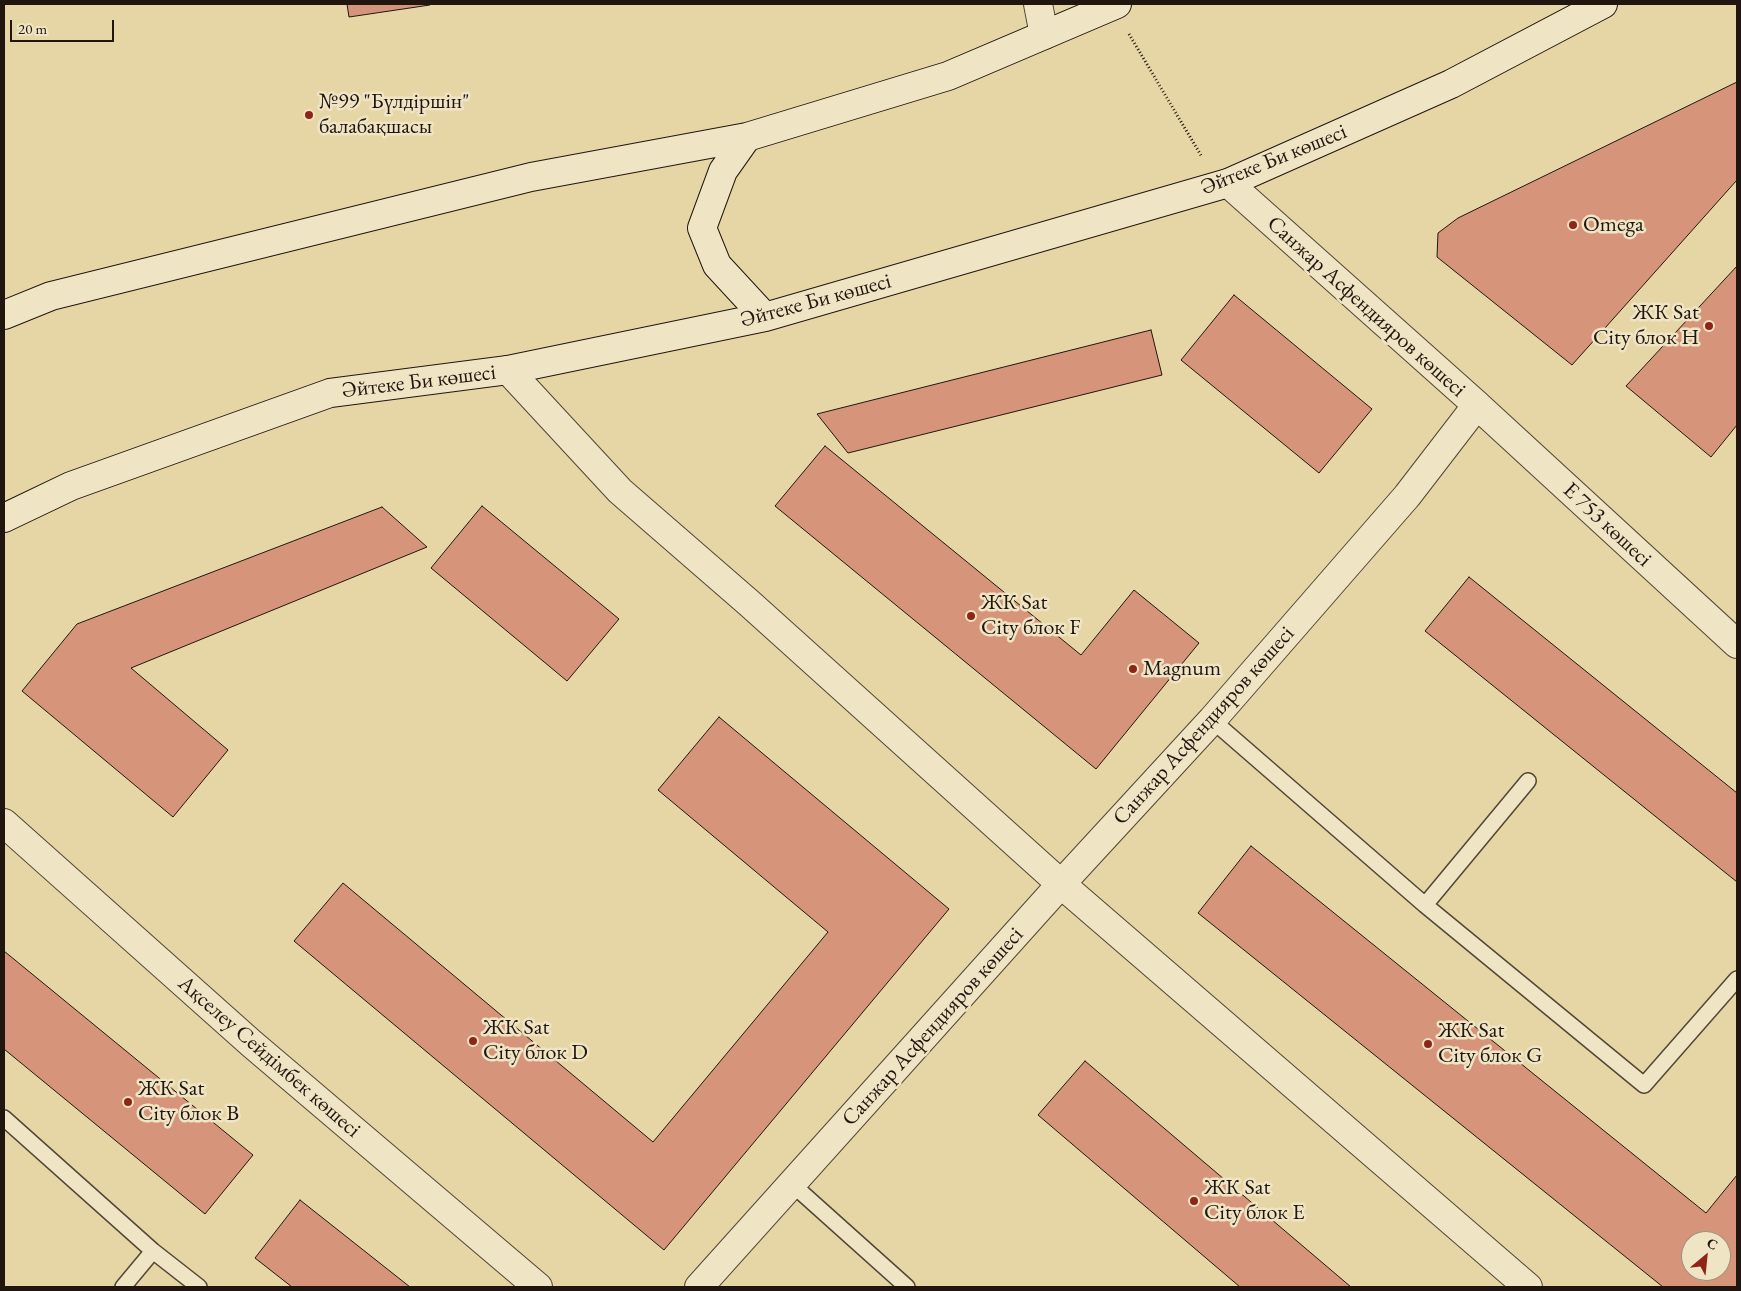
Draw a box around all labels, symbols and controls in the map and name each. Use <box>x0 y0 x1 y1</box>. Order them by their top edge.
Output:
scale bar <box>12 10 116 42</box>
text: 20 m <box>18 19 47 38</box>
place label: №99 "Бүлдіршін" балабақшасы <box>319 89 470 140</box>
marker: №99 "Бүлдіршін" балабақшасы <box>303 109 315 121</box>
street label: Әйтеке Би көшесі <box>1197 119 1351 201</box>
street label: Санжар Асфендияров көшесі <box>1261 211 1471 403</box>
place label: Omega <box>1583 212 1644 238</box>
marker: Omega <box>1567 219 1579 231</box>
street label: Әйтеке Би көшесі <box>738 268 894 334</box>
place label: ЖК Sat City блок H <box>1593 300 1699 352</box>
marker: ЖК Sat City блок H <box>1703 320 1715 332</box>
street label: Әйтеке Би көшесі <box>341 359 497 405</box>
street label: Е 753 көшесі <box>1557 477 1657 573</box>
place label: ЖК Sat City блок F <box>981 590 1080 641</box>
marker: ЖК Sat City блок F <box>965 610 977 622</box>
street label: Санжар Асфендияров көшесі <box>1108 621 1300 831</box>
place label: Magnum <box>1143 656 1221 682</box>
marker: Magnum <box>1127 663 1139 675</box>
street label: Санжар Асфендияров көшесі <box>837 922 1029 1132</box>
street label: Ақселеу Сейдімбек көшесі <box>172 970 366 1144</box>
place label: ЖК Sat City блок D <box>483 1015 588 1066</box>
place label: ЖК Sat City блок G <box>1438 1018 1542 1070</box>
marker: ЖК Sat City блок D <box>467 1035 479 1047</box>
marker: ЖК Sat City блок G <box>1422 1038 1434 1050</box>
place label: ЖК Sat City блок B <box>138 1076 239 1128</box>
marker: ЖК Sat City блок B <box>122 1096 134 1108</box>
place label: ЖК Sat City блок E <box>1204 1175 1305 1226</box>
marker: ЖК Sat City блок E <box>1188 1195 1200 1207</box>
north arrow <box>1681 1231 1731 1281</box>
text: С <box>1704 1233 1721 1254</box>

